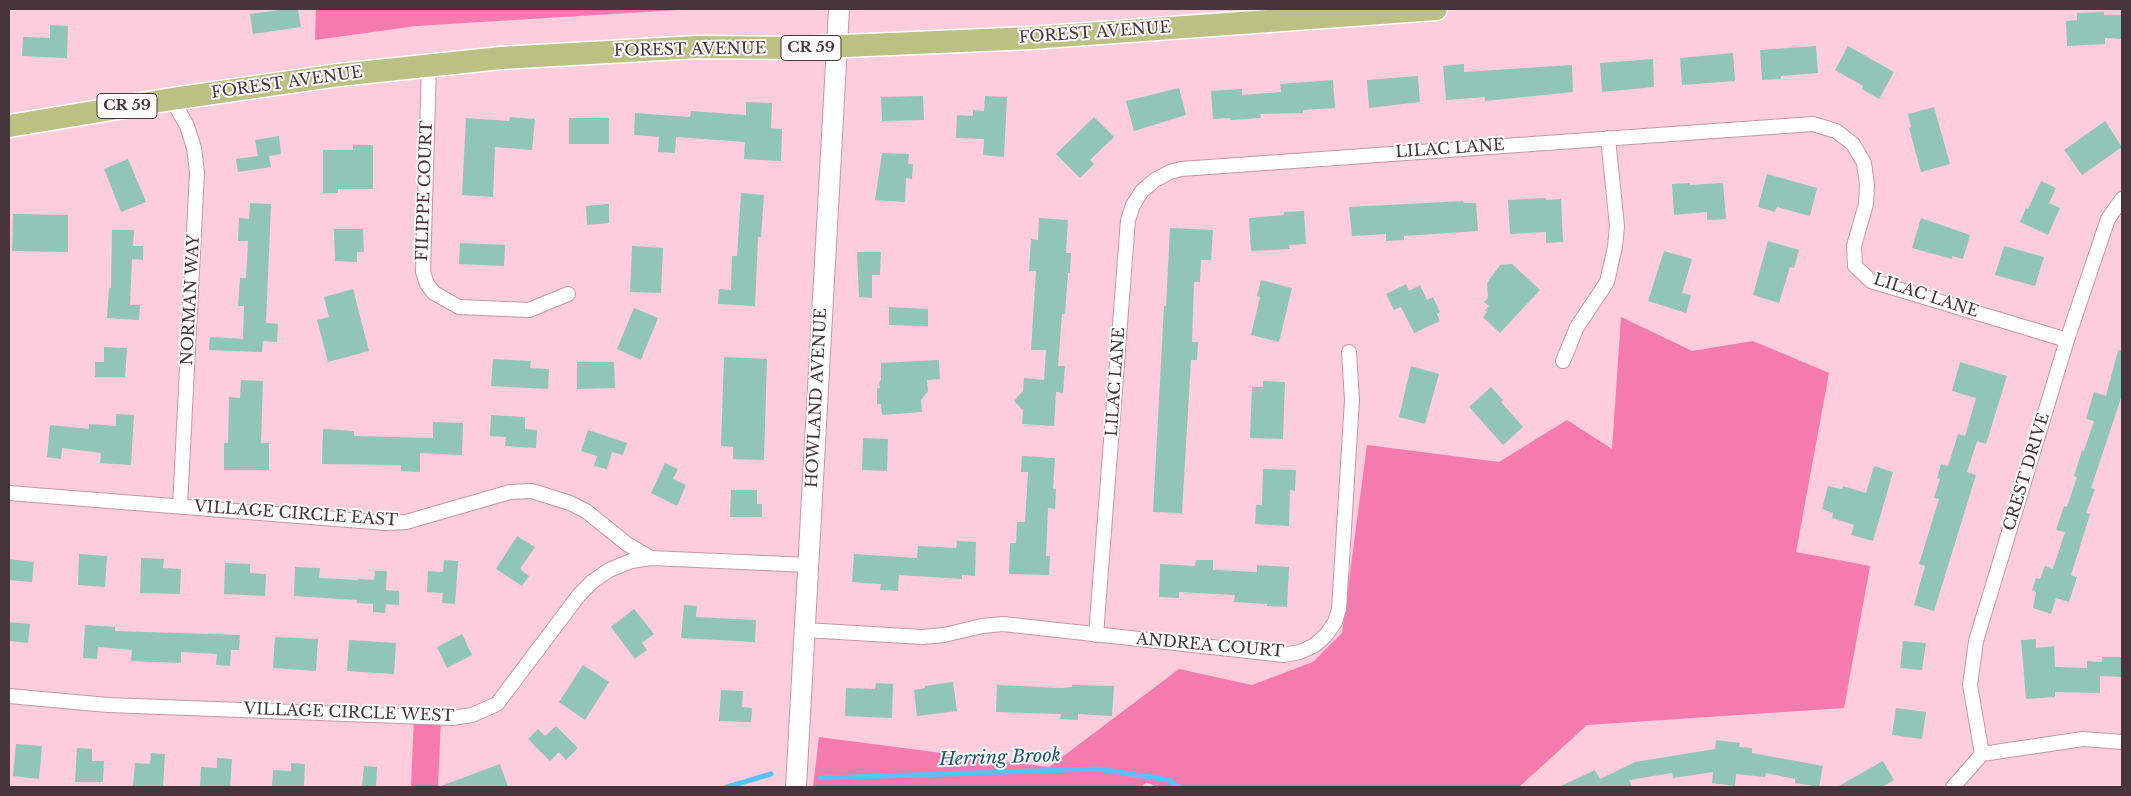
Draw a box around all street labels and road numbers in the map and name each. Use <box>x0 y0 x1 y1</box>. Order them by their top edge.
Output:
street label: FOREST AVENUE <box>1018 18 1172 48</box>
road number: CR 59 <box>781 36 841 60</box>
street label: FOREST AVENUE <box>614 39 766 61</box>
street label: FOREST AVENUE <box>210 63 364 103</box>
road number: CR 59 <box>97 94 157 118</box>
street label: FILIPPE COURT <box>413 120 437 262</box>
street label: LILAC LANE <box>1395 136 1505 162</box>
street label: NORMAN WAY <box>178 234 204 366</box>
street label: LILAC LANE <box>1871 270 1981 322</box>
street label: HOWLAND AVENUE <box>803 307 831 489</box>
street label: LILAC LANE <box>1103 327 1129 437</box>
street label: CREST DRIVE <box>2000 411 2054 533</box>
street label: VILLAGE CIRCLE EAST <box>193 497 399 531</box>
street label: ANDREA COURT <box>1135 630 1285 662</box>
street label: VILLAGE CIRCLE WEST <box>243 700 455 726</box>

